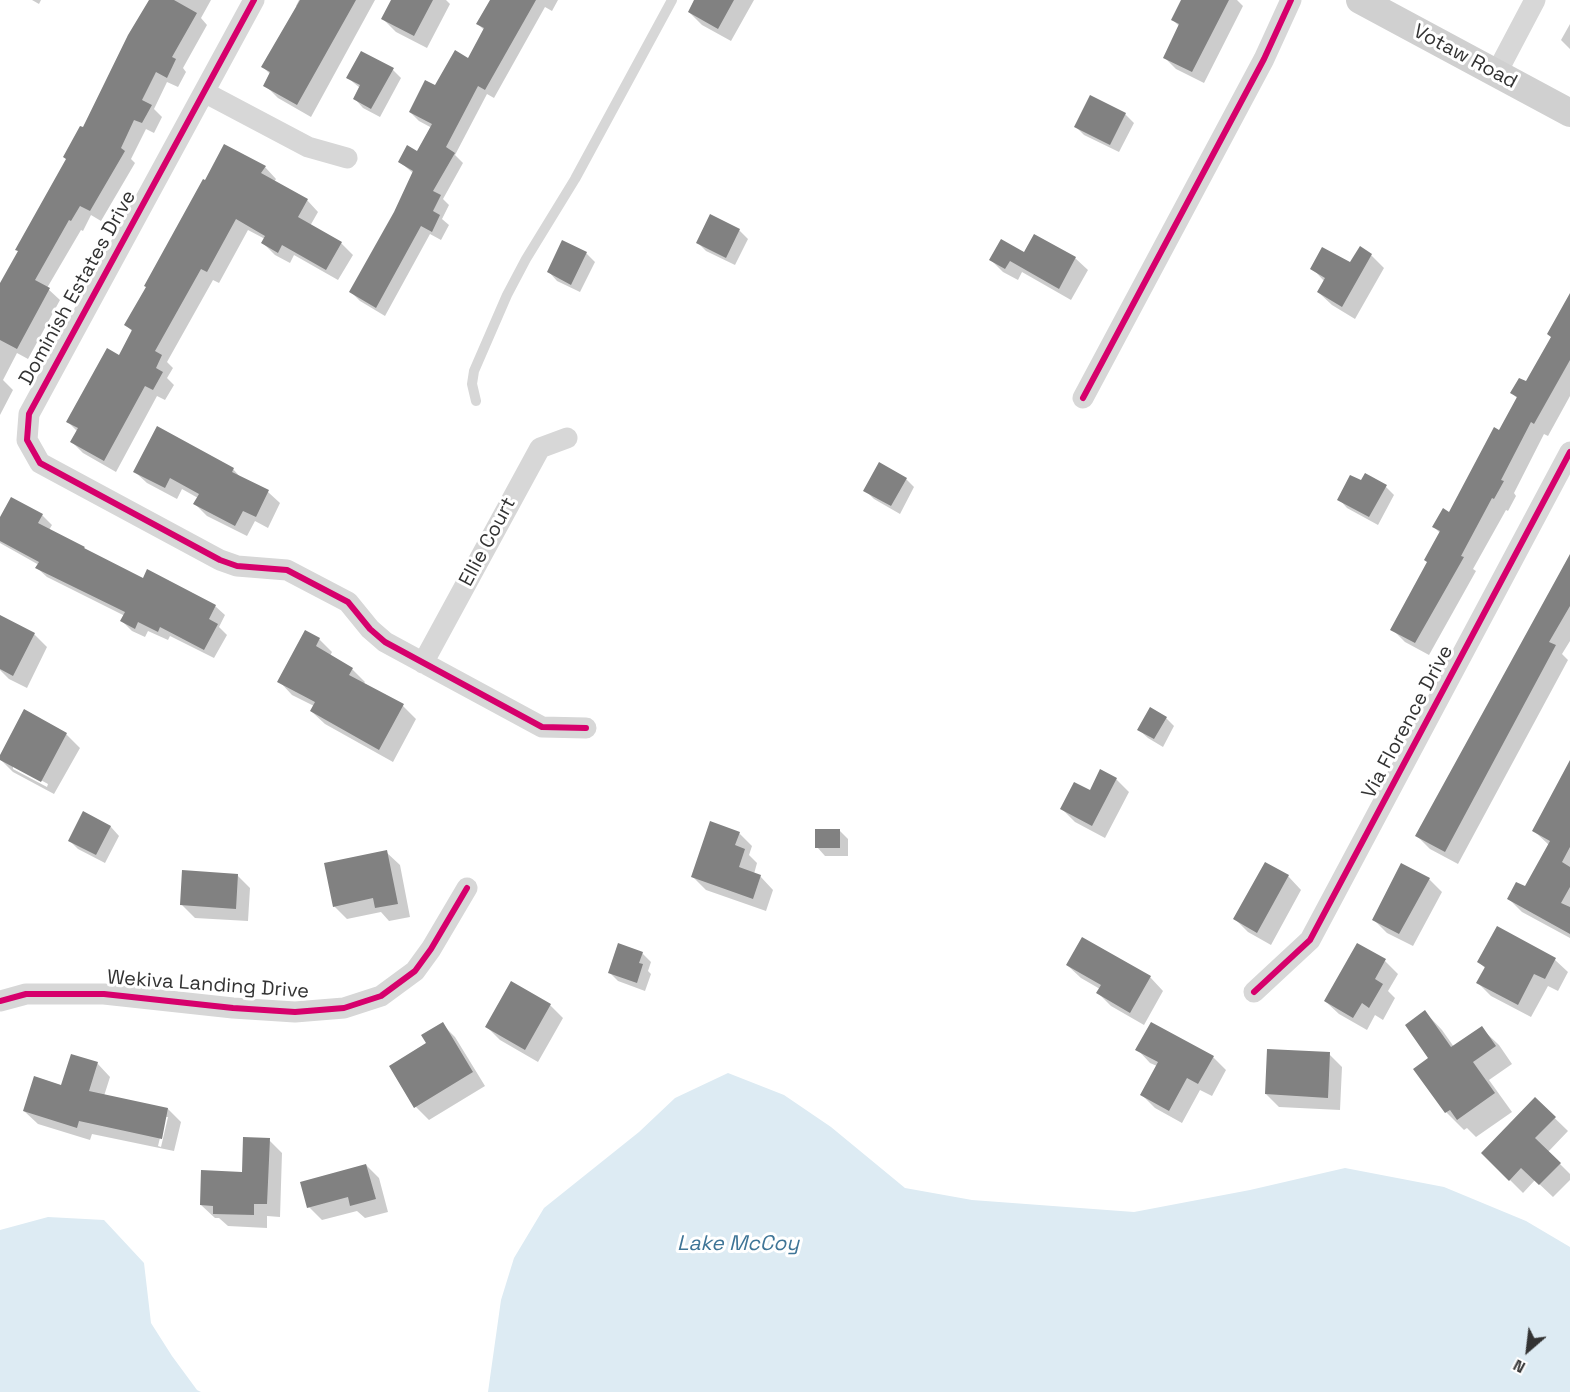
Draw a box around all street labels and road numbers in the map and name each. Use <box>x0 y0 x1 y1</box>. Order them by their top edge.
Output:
street label: Votaw Road <box>1409 20 1521 94</box>
street label: Dominish Estates Drive <box>14 187 142 389</box>
street label: Ellie Court <box>455 493 521 591</box>
street label: Via Florence Drive <box>1357 641 1459 803</box>
street label: Wekiva Landing Drive <box>106 966 310 1004</box>

